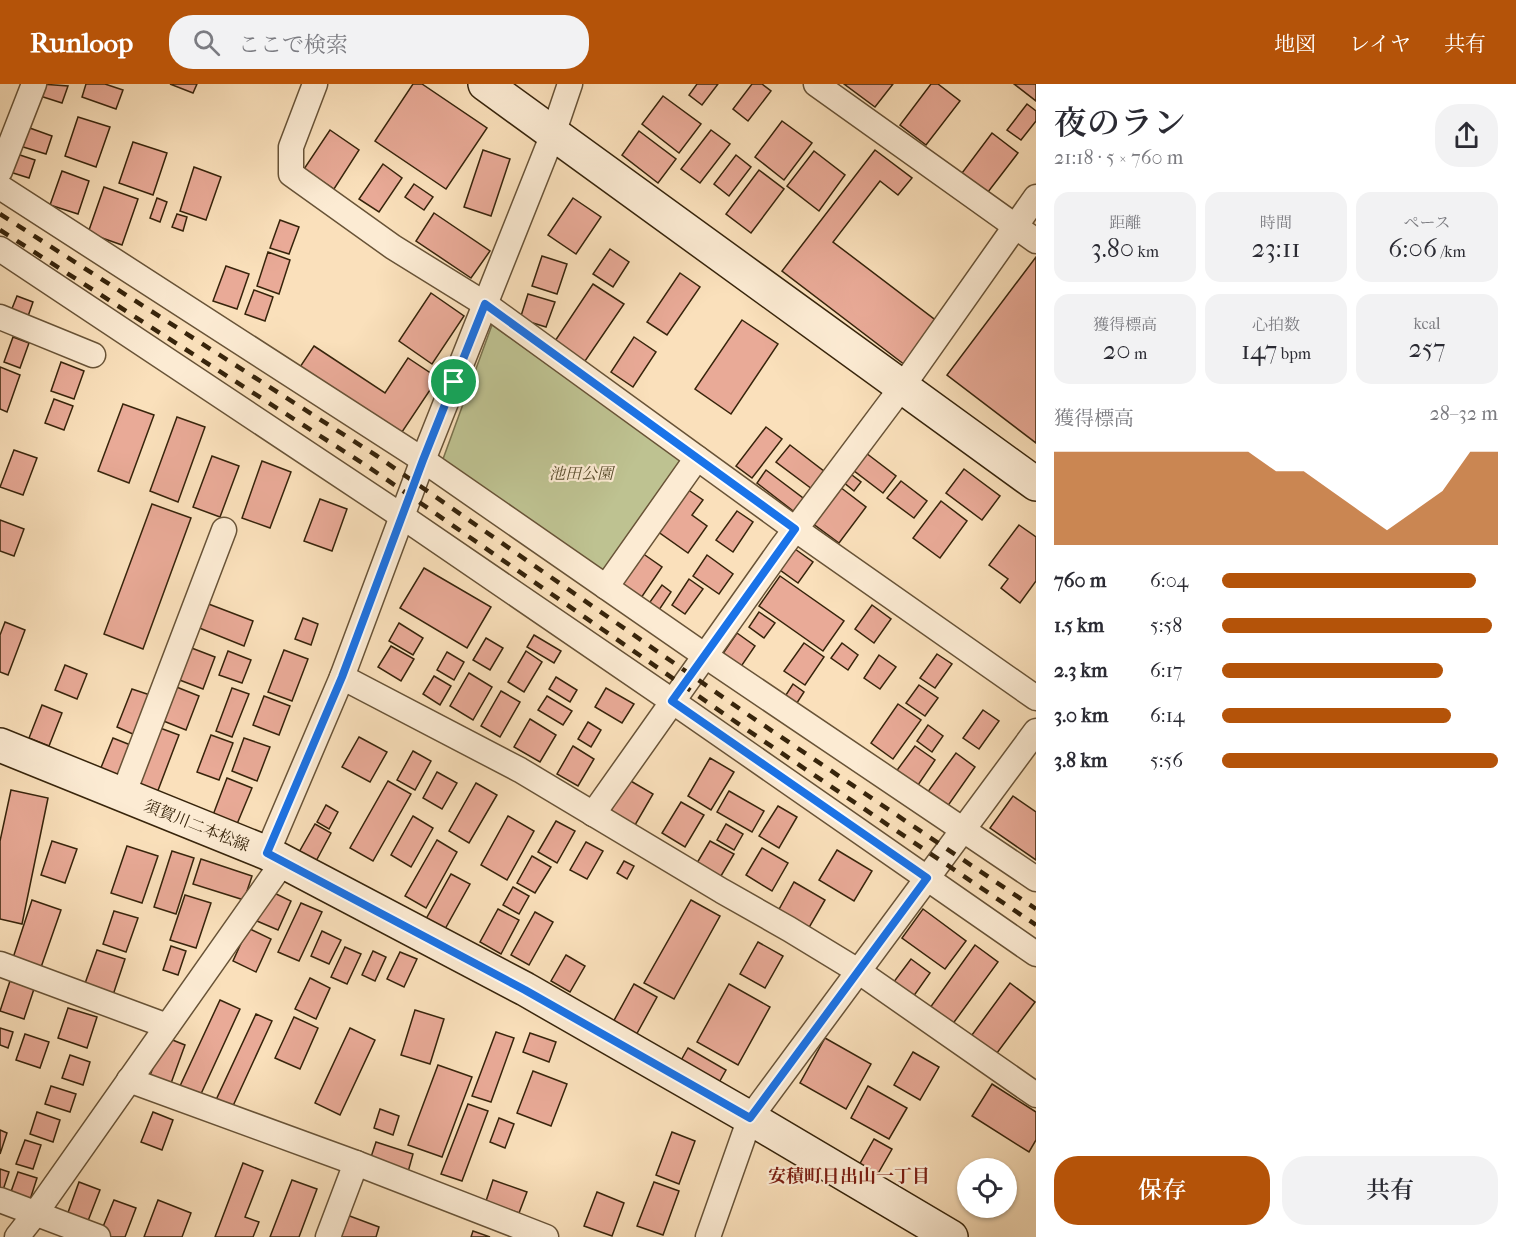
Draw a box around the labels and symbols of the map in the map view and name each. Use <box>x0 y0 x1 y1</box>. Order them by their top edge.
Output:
pin <box>428 356 479 407</box>
park label: 池田公園 <box>549 464 616 483</box>
street label: 須賀川二本松線 <box>141 796 252 855</box>
district label: 安積町日出山一丁目 <box>768 1166 930 1187</box>

